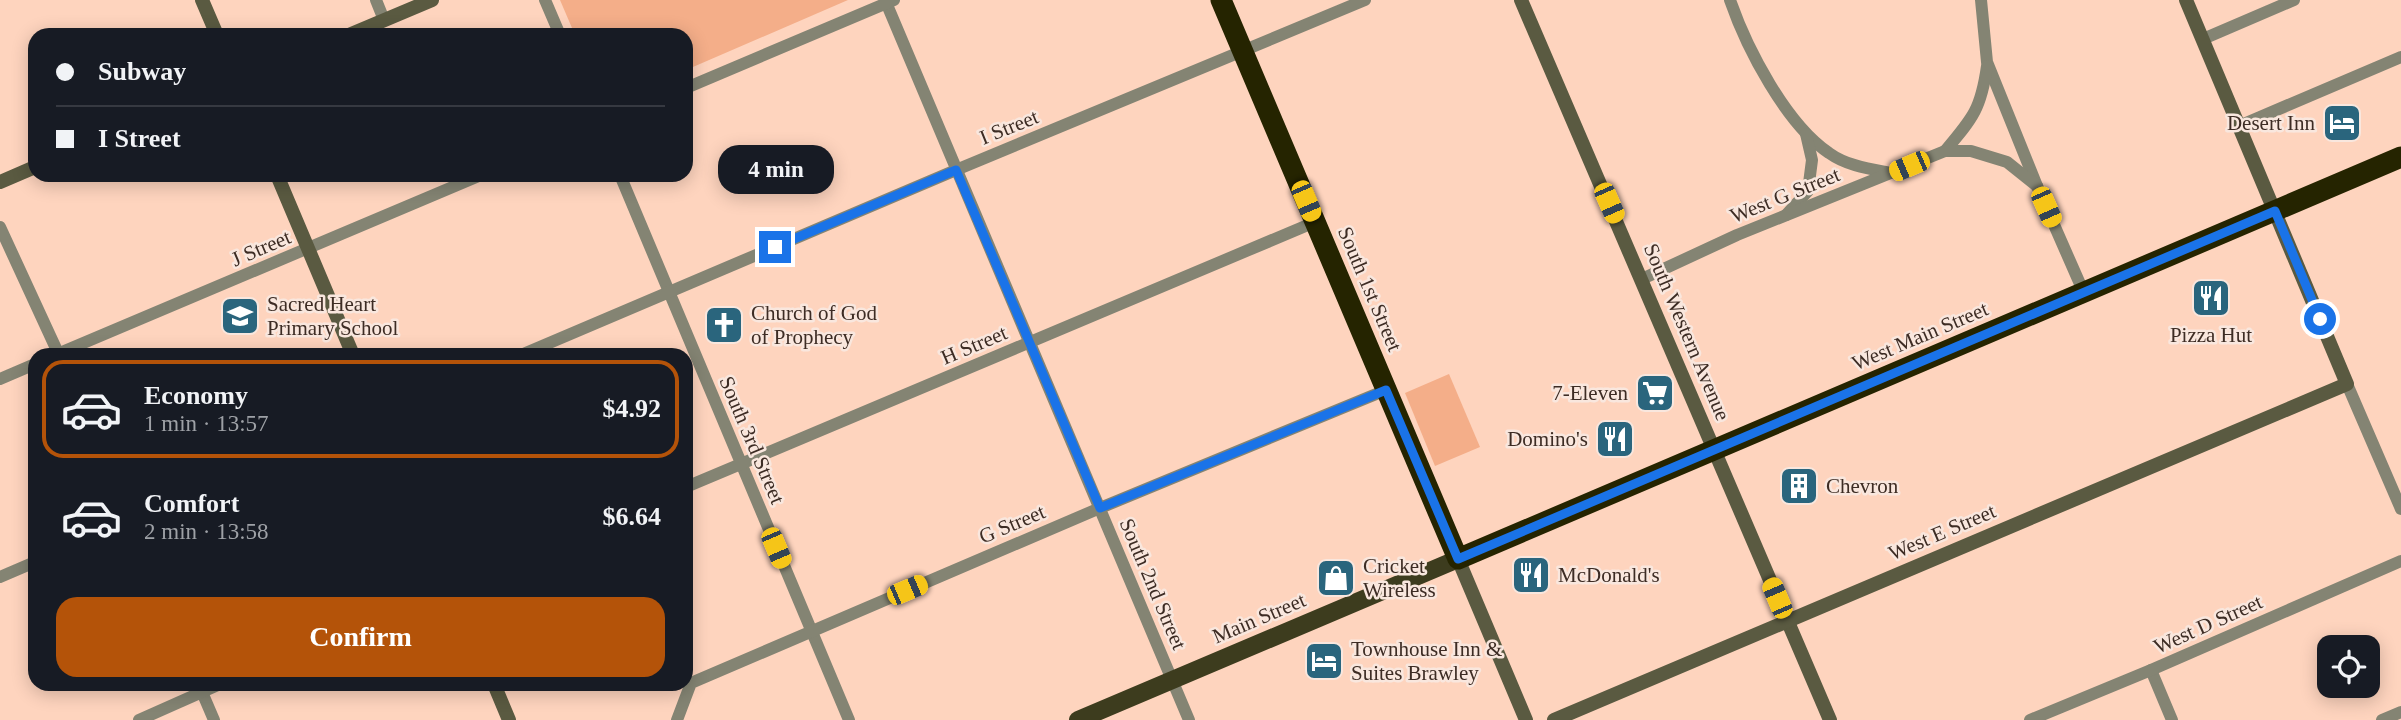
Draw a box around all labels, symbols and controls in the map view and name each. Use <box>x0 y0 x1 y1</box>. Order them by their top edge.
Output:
text: Subway <box>98 57 186 86</box>
hotel icon: Desert Inn <box>2321 102 2363 144</box>
street label: I Street <box>976 104 1042 150</box>
place label: Desert Inn <box>2227 111 2315 135</box>
text: I Street <box>98 124 181 153</box>
callout: 4 min <box>717 146 833 194</box>
car <box>1886 148 1933 184</box>
text: 4 min <box>748 157 804 182</box>
street label: West G Street <box>1727 162 1843 228</box>
car <box>1289 178 1324 224</box>
car <box>1591 180 1628 226</box>
car <box>2028 184 2065 230</box>
street label: South 1st Street <box>1333 223 1407 355</box>
street label: J Street <box>228 225 295 271</box>
route end <box>759 231 791 263</box>
street label: South Western Avenue <box>1639 240 1735 424</box>
restaurant icon: Pizza Hut <box>2190 277 2232 319</box>
place label: Sacred Heart Primary School <box>267 292 398 340</box>
school or university icon: Sacred Heart Primary School <box>219 295 261 337</box>
street label: West Main Street <box>1848 297 1992 375</box>
place label: Church of God of Prophecy <box>751 301 877 349</box>
route start <box>2304 303 2336 335</box>
church icon: Church of God of Prophecy <box>703 304 745 346</box>
street label: H Street <box>937 320 1011 370</box>
place label: Pizza Hut <box>2170 323 2252 347</box>
street label: South 3rd Street <box>714 372 790 508</box>
supermarket icon: 7-Eleven <box>1634 372 1676 414</box>
icon: car <box>60 378 123 441</box>
text: Economy <box>144 381 248 410</box>
place label: 7-Eleven <box>1552 381 1629 405</box>
text: $4.92 <box>603 394 661 423</box>
text: 1 min · 13:57 <box>144 411 269 436</box>
restaurant icon: Domino's <box>1594 418 1636 460</box>
place label: Domino's <box>1507 427 1588 451</box>
building icon: Chevron <box>1778 465 1820 507</box>
place label: Chevron <box>1826 474 1899 498</box>
icon: car <box>60 486 123 549</box>
text: Comfort <box>144 489 239 518</box>
street label: G Street <box>975 499 1049 549</box>
street label: West E Street <box>1885 499 1999 565</box>
text: $6.64 <box>603 502 661 531</box>
street label: South 2nd Street <box>1115 515 1191 653</box>
text: 2 min · 13:58 <box>144 519 269 544</box>
car <box>759 525 794 571</box>
place label: Cricket Wireless <box>1363 554 1436 602</box>
restaurant icon: McDonald's <box>1510 554 1552 596</box>
shop icon: Cricket Wireless <box>1315 557 1357 599</box>
place label: McDonald's <box>1558 563 1660 587</box>
car <box>884 572 931 608</box>
car <box>1760 575 1795 621</box>
street label: Main Street <box>1209 588 1309 648</box>
street label: West D Street <box>2150 589 2266 659</box>
button: Confirm <box>56 597 665 677</box>
map controls <box>2317 635 2380 698</box>
button: locate <box>2317 635 2380 698</box>
place label: Townhouse Inn & Suites Brawley <box>1351 637 1502 685</box>
hotel icon: Townhouse Inn & Suites Brawley <box>1303 640 1345 682</box>

